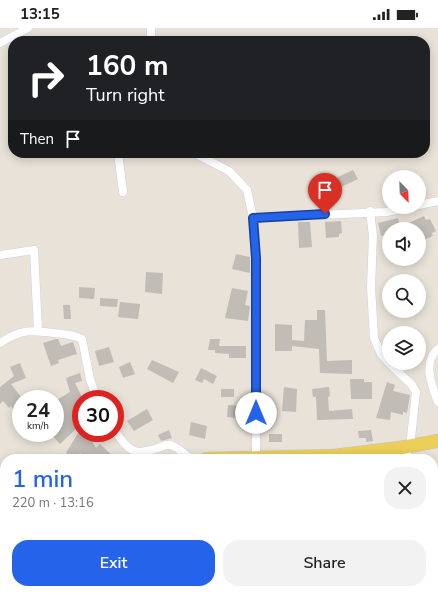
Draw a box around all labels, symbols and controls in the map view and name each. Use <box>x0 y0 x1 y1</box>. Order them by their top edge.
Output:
text: 13:15 <box>20 4 60 24</box>
text: 160 m <box>86 47 169 85</box>
icon: right <box>20 52 72 104</box>
text: Turn right <box>86 83 165 107</box>
icon: arrive <box>62 128 84 150</box>
text: Then <box>20 129 54 149</box>
north arrow <box>382 170 426 214</box>
map controls <box>382 170 426 370</box>
pin <box>308 173 342 214</box>
icon: arrive <box>314 179 336 201</box>
button: sound <box>382 222 426 266</box>
button: search <box>382 274 426 318</box>
button: layers <box>382 326 426 370</box>
speed limit sign: 30 <box>72 390 124 442</box>
position arrow <box>235 392 277 434</box>
text: 24 <box>26 397 50 424</box>
text: km/h <box>27 419 49 433</box>
text: 1 min <box>12 463 73 495</box>
button: close <box>384 467 426 509</box>
text: 220 m · 13:16 <box>12 494 94 512</box>
button: Exit <box>12 540 215 586</box>
button: Share <box>223 540 426 586</box>

